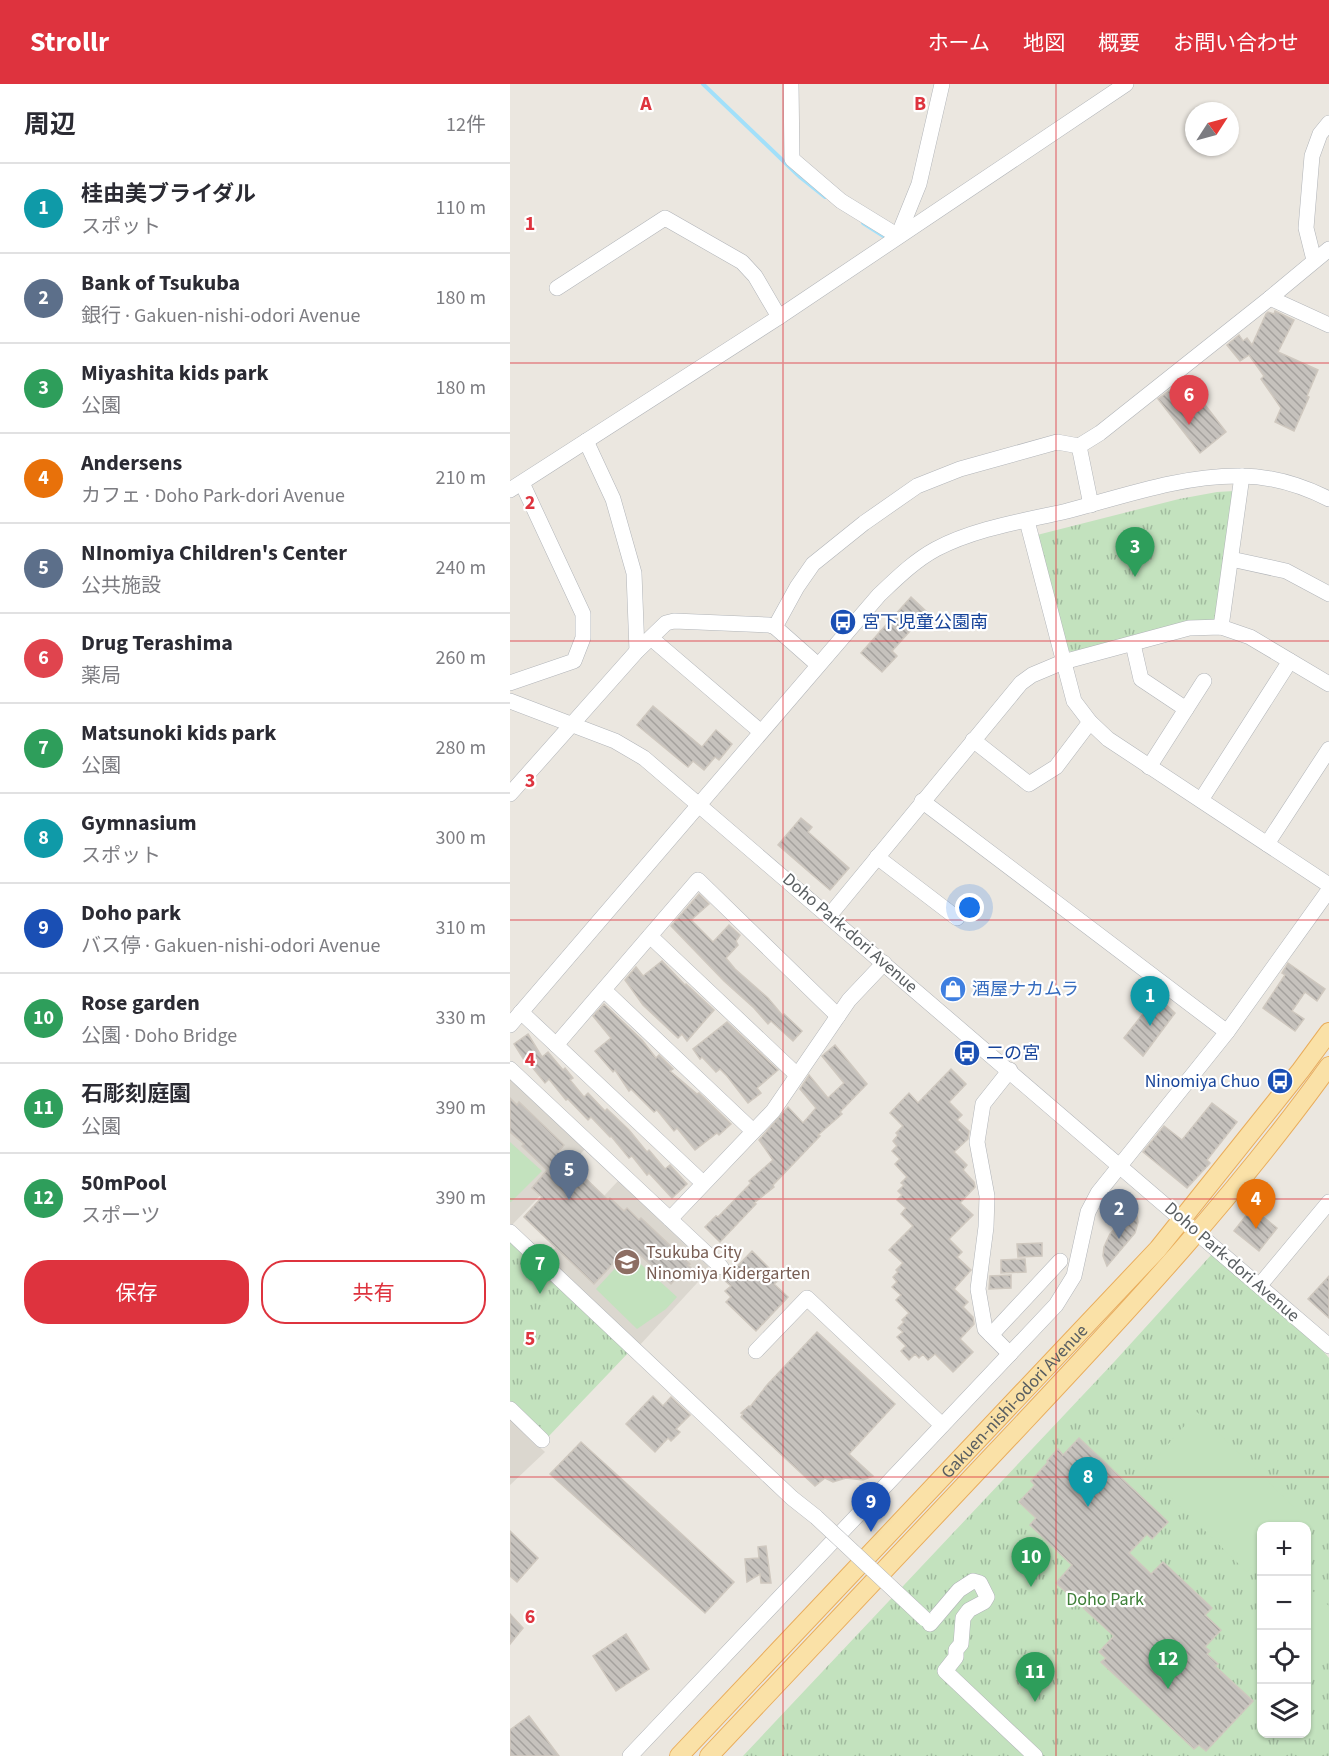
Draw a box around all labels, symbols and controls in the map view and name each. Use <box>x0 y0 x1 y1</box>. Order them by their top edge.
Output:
text: Strollr <box>30 22 109 62</box>
text: ホーム <box>928 28 990 58</box>
text: 地図 <box>1023 28 1065 58</box>
text: 概要 <box>1098 28 1140 58</box>
text: お問い合わせ <box>1173 28 1299 58</box>
text: A <box>639 90 652 118</box>
text: B <box>914 90 926 118</box>
north arrow <box>1185 102 1239 156</box>
text: 周辺 <box>24 106 76 143</box>
text: 12件 <box>446 111 486 139</box>
text: 桂由美ブライダル <box>81 178 256 210</box>
text: 1 <box>38 194 49 222</box>
text: 110 m <box>436 194 486 222</box>
text: 1 <box>525 210 535 238</box>
text: スポット <box>81 213 161 241</box>
text: Bank of Tsukuba <box>81 267 240 299</box>
text: 2 <box>38 284 49 312</box>
text: 180 m <box>436 284 486 312</box>
text: 銀行 · Gakuen-nishi-odori Avenue <box>81 302 361 330</box>
text: Miyashita kids park <box>81 357 268 389</box>
text: 3 <box>38 374 49 402</box>
text: 180 m <box>436 374 486 402</box>
pin: 6 <box>1170 376 1208 425</box>
text: 公園 <box>81 392 121 420</box>
text: Andersens <box>81 447 182 479</box>
text: 4 <box>38 464 49 492</box>
text: 210 m <box>436 464 486 492</box>
text: カフェ · Doho Park-dori Avenue <box>81 482 345 510</box>
text: 2 <box>525 489 535 517</box>
pin: 3 <box>1116 528 1154 577</box>
text: NInomiya Children's Center <box>81 537 347 569</box>
text: 5 <box>38 554 49 582</box>
text: 240 m <box>436 554 486 582</box>
text: 公共施設 <box>81 572 161 600</box>
bus stop icon: 宮下児童公園南 <box>828 607 858 637</box>
place label: 宮下児童公園南 <box>862 610 988 635</box>
text: Drug Terashima <box>81 627 233 659</box>
text: 6 <box>38 644 49 672</box>
text: 260 m <box>436 644 486 672</box>
text: 薬局 <box>81 662 121 690</box>
text: Matsunoki kids park <box>81 717 276 749</box>
text: 7 <box>38 734 49 762</box>
text: 280 m <box>436 734 486 762</box>
text: 公園 <box>81 752 121 780</box>
text: 3 <box>525 767 535 795</box>
text: Gymnasium <box>81 807 197 839</box>
text: 8 <box>38 824 49 852</box>
text: 300 m <box>436 824 486 852</box>
text: スポット <box>81 842 161 870</box>
street label: Doho Park-dori Avenue <box>777 867 923 999</box>
your location <box>955 893 984 922</box>
text: Doho park <box>81 897 181 929</box>
text: 9 <box>38 914 49 942</box>
text: 310 m <box>436 914 486 942</box>
text: バス停 · Gakuen-nishi-odori Avenue <box>81 932 381 960</box>
shop icon: 酒屋ナカムラ <box>938 974 968 1004</box>
pin: 1 <box>1130 976 1170 1026</box>
place label: 酒屋ナカムラ <box>972 977 1079 1002</box>
text: Rose garden <box>81 987 200 1019</box>
text: 10 <box>33 1004 54 1032</box>
text: 330 m <box>436 1004 486 1032</box>
text: 公園 · Doho Bridge <box>81 1022 237 1050</box>
bus stop icon: 二の宮 <box>952 1038 982 1068</box>
place label: 二の宮 <box>986 1041 1040 1066</box>
text: 4 <box>525 1046 536 1074</box>
bus stop icon: Ninomiya Chuo <box>1265 1066 1295 1096</box>
place label: Ninomiya Chuo <box>1145 1069 1260 1094</box>
text: 石彫刻庭園 <box>81 1078 191 1110</box>
text: 11 <box>33 1094 54 1122</box>
text: 390 m <box>436 1094 486 1122</box>
text: 公園 <box>81 1113 121 1141</box>
pin: 5 <box>550 1150 588 1200</box>
text: 50mPool <box>81 1167 166 1199</box>
pin: 4 <box>1236 1180 1276 1229</box>
text: 12 <box>33 1184 54 1212</box>
text: 390 m <box>436 1184 486 1212</box>
pin: 2 <box>1100 1190 1138 1239</box>
street label: Doho Park-dori Avenue <box>1159 1196 1305 1328</box>
text: スポーツ <box>81 1202 161 1230</box>
place label: Tsukuba City Ninomiya Kidergarten <box>646 1240 810 1286</box>
pin: 7 <box>520 1244 560 1294</box>
school or university icon: Tsukuba City Ninomiya Kidergarten <box>612 1247 642 1277</box>
button: 保存 <box>24 1260 249 1324</box>
button: 共有 <box>261 1260 486 1324</box>
street label: Gakuen-nishi-odori Avenue <box>935 1318 1093 1484</box>
text: 5 <box>525 1325 535 1353</box>
pin: 8 <box>1068 1458 1108 1507</box>
pin: 9 <box>852 1482 890 1532</box>
map controls <box>1257 1522 1311 1738</box>
button: + <box>1257 1522 1311 1576</box>
pin: 10 <box>1012 1538 1050 1587</box>
button: − <box>1257 1576 1311 1630</box>
park label: Doho Park <box>1066 1587 1144 1612</box>
text: 6 <box>525 1603 535 1631</box>
button: locate <box>1257 1630 1311 1684</box>
pin: 12 <box>1148 1640 1188 1689</box>
pin: 11 <box>1016 1652 1054 1702</box>
button: layers <box>1257 1684 1311 1738</box>

